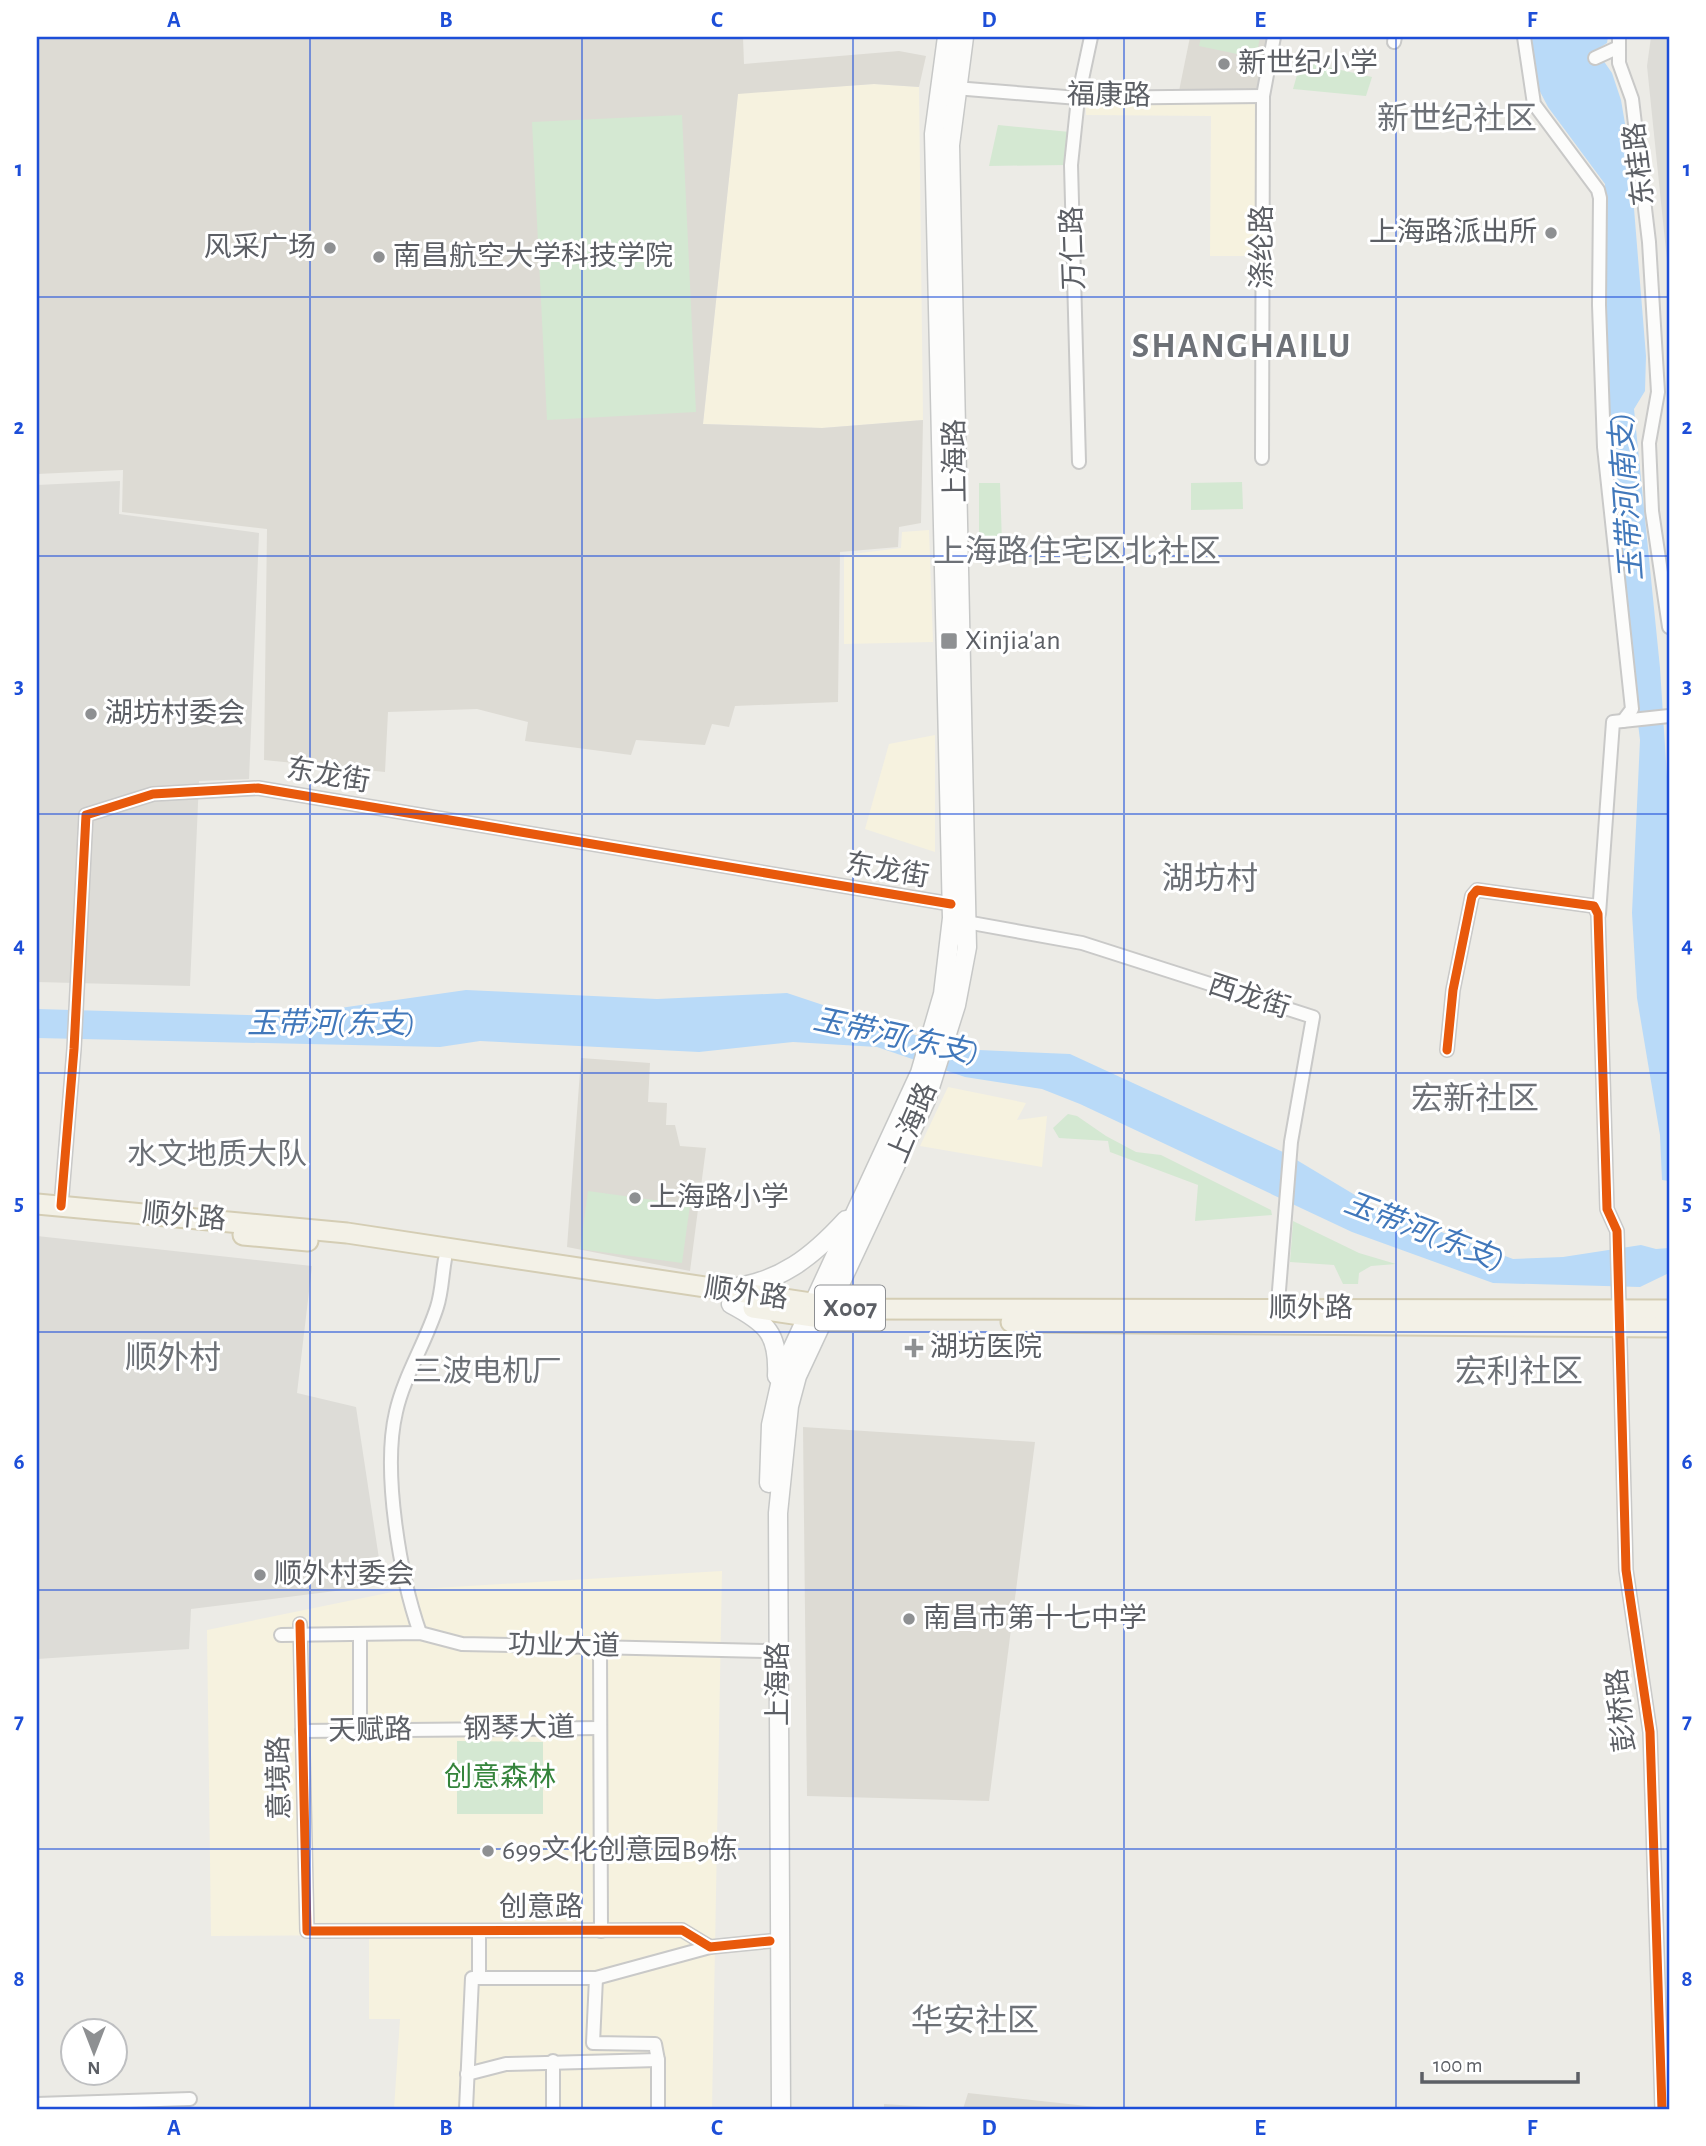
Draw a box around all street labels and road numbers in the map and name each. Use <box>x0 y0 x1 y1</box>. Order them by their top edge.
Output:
street label: 福康路 <box>1067 79 1151 111</box>
street label: 东桂路 <box>1619 121 1659 208</box>
street label: 涤纶路 <box>1247 205 1277 289</box>
street label: 万仁路 <box>1057 206 1089 291</box>
street label: 上海路 <box>939 419 971 503</box>
street label: 东龙街 <box>284 753 372 797</box>
street label: 东龙街 <box>843 848 931 892</box>
street label: 西龙街 <box>1205 969 1294 1023</box>
street label: 上海路 <box>882 1078 942 1167</box>
street label: 顺外路 <box>141 1197 227 1235</box>
street label: 顺外路 <box>702 1272 790 1314</box>
road number: X007 <box>815 1286 885 1330</box>
street label: 顺外路 <box>1269 1293 1353 1323</box>
street label: 功业大道 <box>508 1629 620 1661</box>
street label: 上海路 <box>763 1642 793 1726</box>
street label: 彭桥路 <box>1602 1667 1640 1753</box>
street label: 钢琴大道 <box>463 1712 575 1744</box>
street label: 天赋路 <box>328 1714 412 1746</box>
street label: 意境路 <box>263 1736 295 1820</box>
street label: 创意路 <box>499 1892 583 1922</box>

